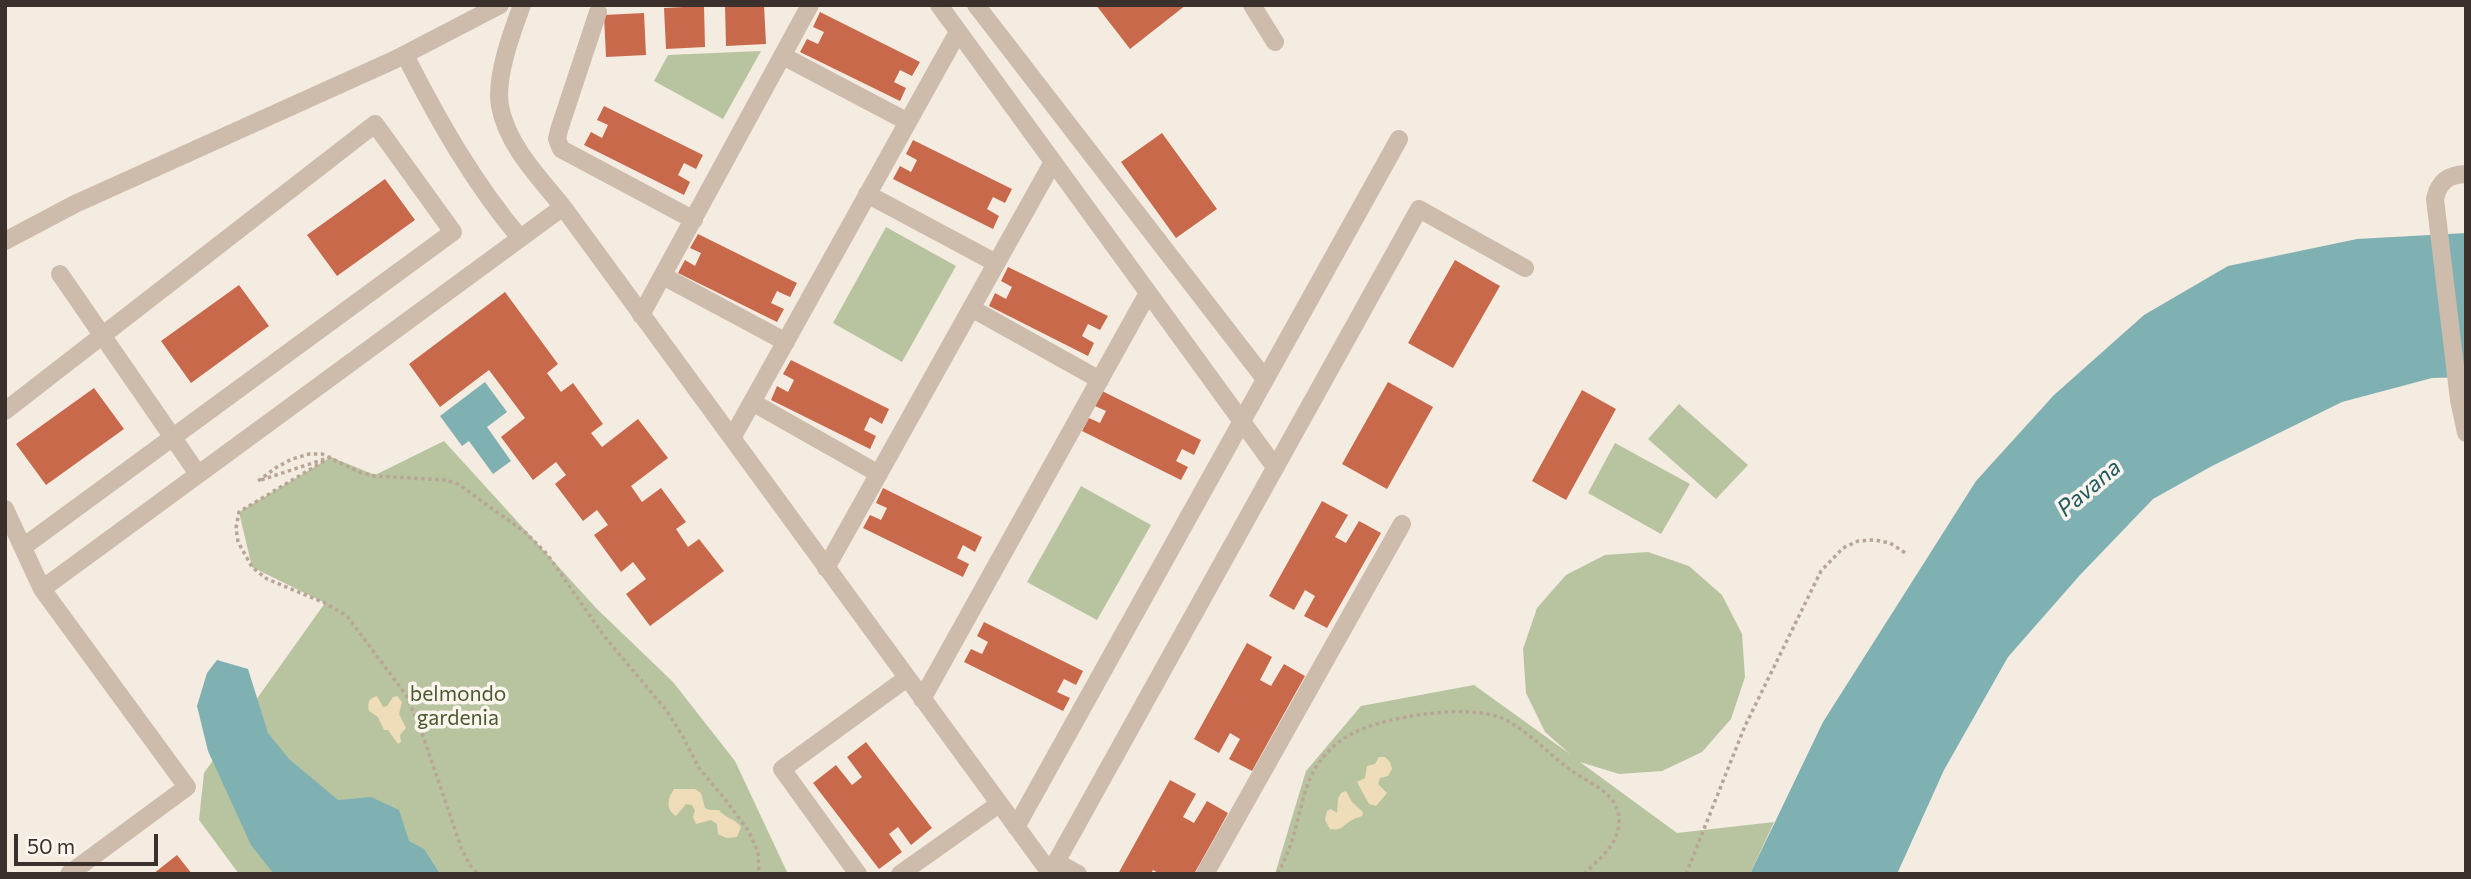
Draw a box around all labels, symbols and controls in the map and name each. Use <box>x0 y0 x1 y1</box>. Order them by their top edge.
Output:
water label: Pavana <box>2051 453 2127 523</box>
park label: belmondo gardenia <box>410 681 506 731</box>
scale bar <box>18 820 161 864</box>
text: 50 m <box>27 833 75 858</box>

